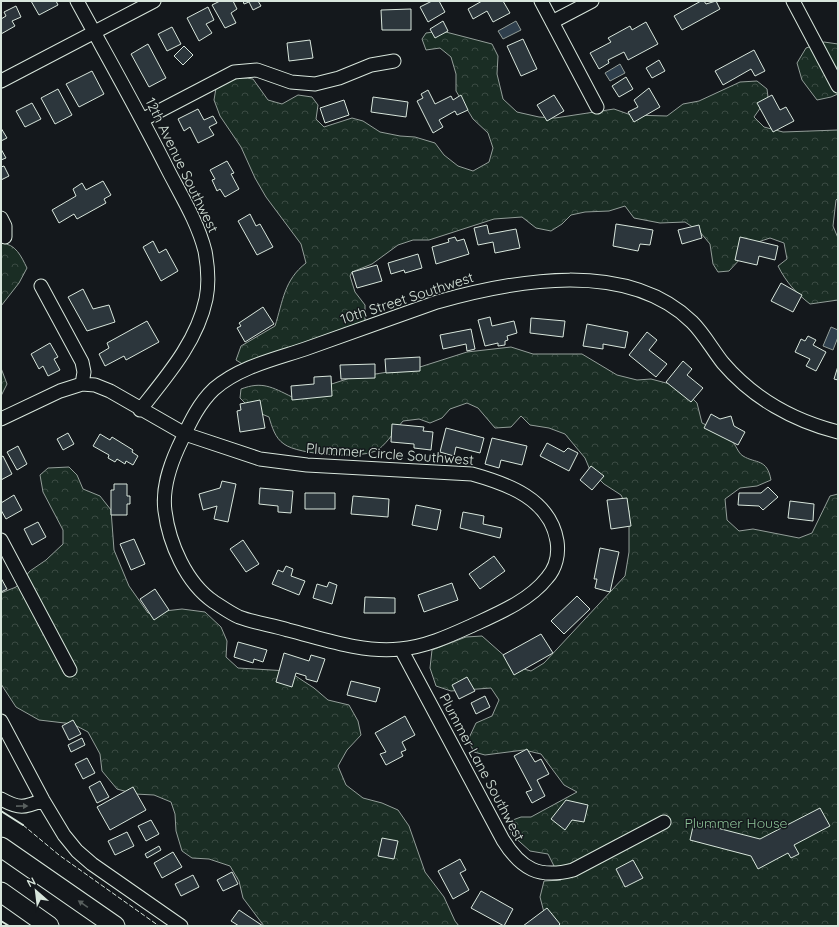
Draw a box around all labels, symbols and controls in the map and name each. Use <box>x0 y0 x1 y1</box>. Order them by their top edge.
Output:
street label: 12th Avenue Southwest <box>141 95 223 236</box>
street label: 10th Street Southwest <box>338 268 476 328</box>
street label: Plummer Circle Southwest <box>306 439 475 469</box>
street label: Plummer Lane Southwest <box>435 690 529 844</box>
one-way arrow <box>15 803 28 809</box>
park label: Plummer House <box>684 814 788 832</box>
north arrow <box>16 871 56 911</box>
text: N <box>24 874 38 890</box>
one-way arrow <box>78 900 89 908</box>

